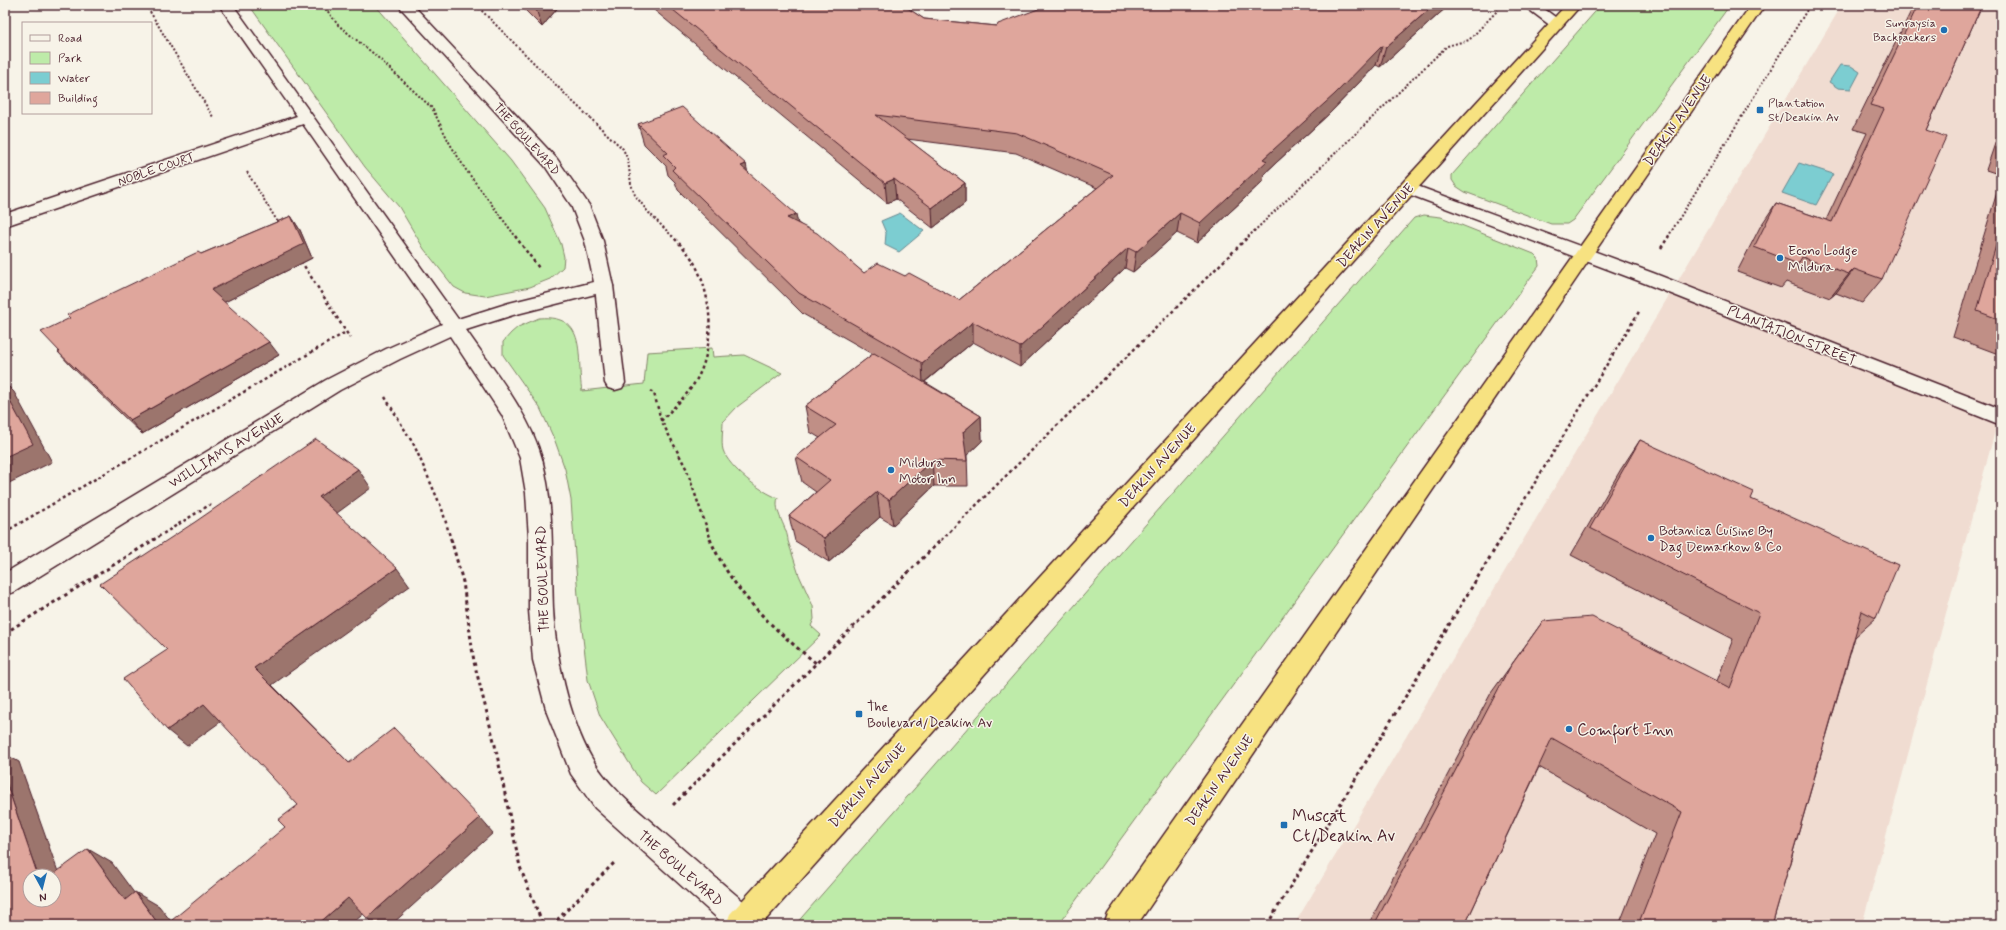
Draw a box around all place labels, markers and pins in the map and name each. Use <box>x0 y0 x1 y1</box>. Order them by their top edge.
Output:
place label: Sunraysia Backpackers <box>1873 16 1936 46</box>
marker: Sunraysia Backpackers <box>1939 25 1949 35</box>
place label: Plantation St/Deakin Av <box>1768 96 1839 126</box>
marker: Plantation St/Deakin Av <box>1755 105 1765 115</box>
place label: Econo Lodge Mildura <box>1788 242 1857 276</box>
marker: Econo Lodge Mildura <box>1775 253 1785 263</box>
place label: Mildura Motor Inn <box>899 454 956 488</box>
marker: Mildura Motor Inn <box>886 465 896 475</box>
place label: Botanica Cuisine By Dag Demarkow & Co <box>1659 522 1782 558</box>
marker: Botanica Cuisine By Dag Demarkow & Co <box>1646 533 1656 543</box>
place label: The Boulevard/Deakin Av <box>867 698 993 732</box>
marker: The Boulevard/Deakin Av <box>854 709 864 719</box>
place label: Comfort Inn <box>1577 719 1674 744</box>
marker: Comfort Inn <box>1564 724 1574 734</box>
place label: Muscat Ct/Deakin Av <box>1292 805 1395 847</box>
marker: Muscat Ct/Deakin Av <box>1279 820 1289 830</box>

